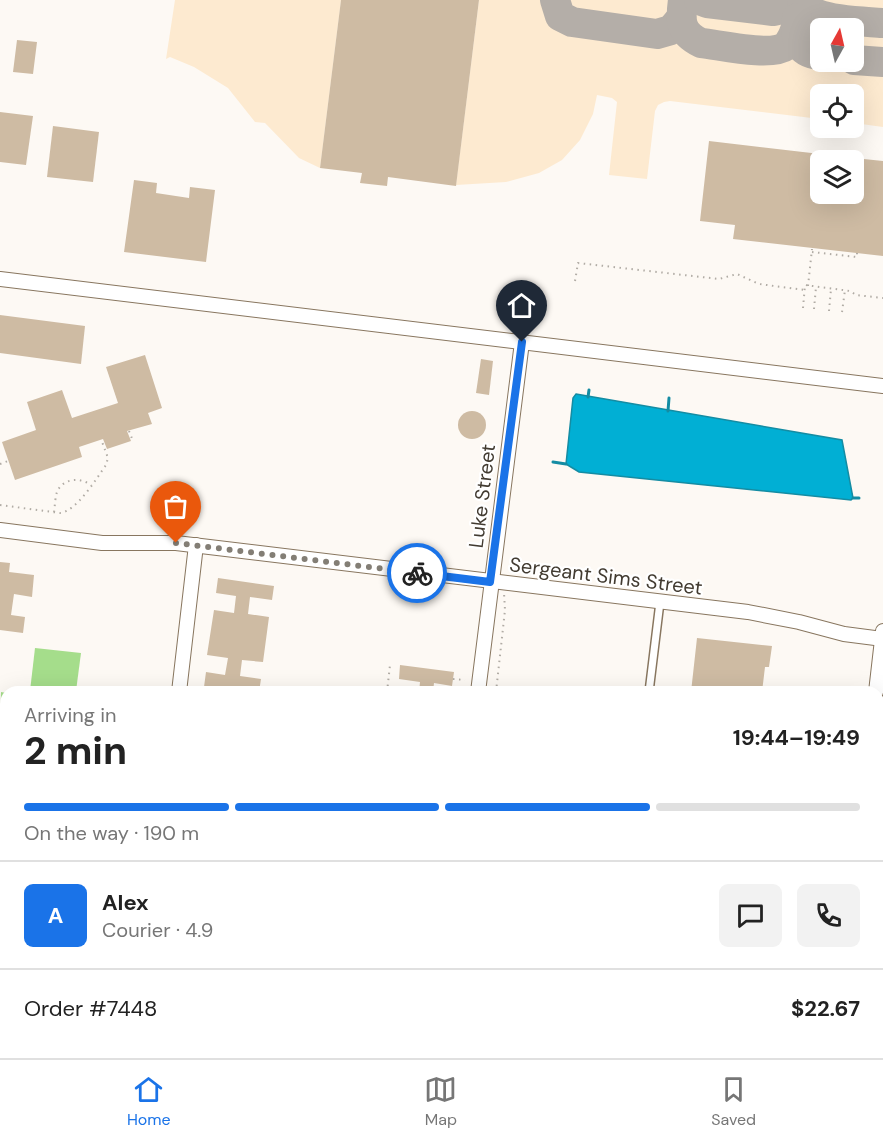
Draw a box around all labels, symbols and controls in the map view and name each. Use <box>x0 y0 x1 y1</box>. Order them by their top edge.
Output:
north arrow <box>810 18 864 72</box>
map controls <box>810 18 864 204</box>
button: locate <box>810 84 864 138</box>
button: layers <box>810 150 864 204</box>
pin <box>496 280 547 342</box>
icon: home <box>505 289 538 322</box>
street label: Luke Street <box>463 442 501 550</box>
pin <box>150 481 201 543</box>
icon: bag <box>159 490 192 523</box>
courier <box>387 543 447 603</box>
street label: Sergeant Sims Street <box>508 551 704 601</box>
icon: bike <box>401 557 434 590</box>
text: Arriving in <box>24 702 116 728</box>
text: 19:44–19:49 <box>733 723 860 752</box>
text: 2 min <box>24 725 127 776</box>
text: On the way · 190 m <box>24 820 199 846</box>
button: chat <box>719 884 782 947</box>
button: phone <box>797 884 860 947</box>
text: Alex <box>102 888 149 917</box>
text: A <box>48 901 63 930</box>
text: Courier · 4.9 <box>102 917 213 943</box>
text: Order #7448 <box>24 994 157 1023</box>
text: $22.67 <box>791 994 860 1023</box>
tab: Home <box>127 1073 171 1130</box>
tab: Map <box>424 1073 457 1130</box>
tab: Saved <box>711 1073 756 1130</box>

